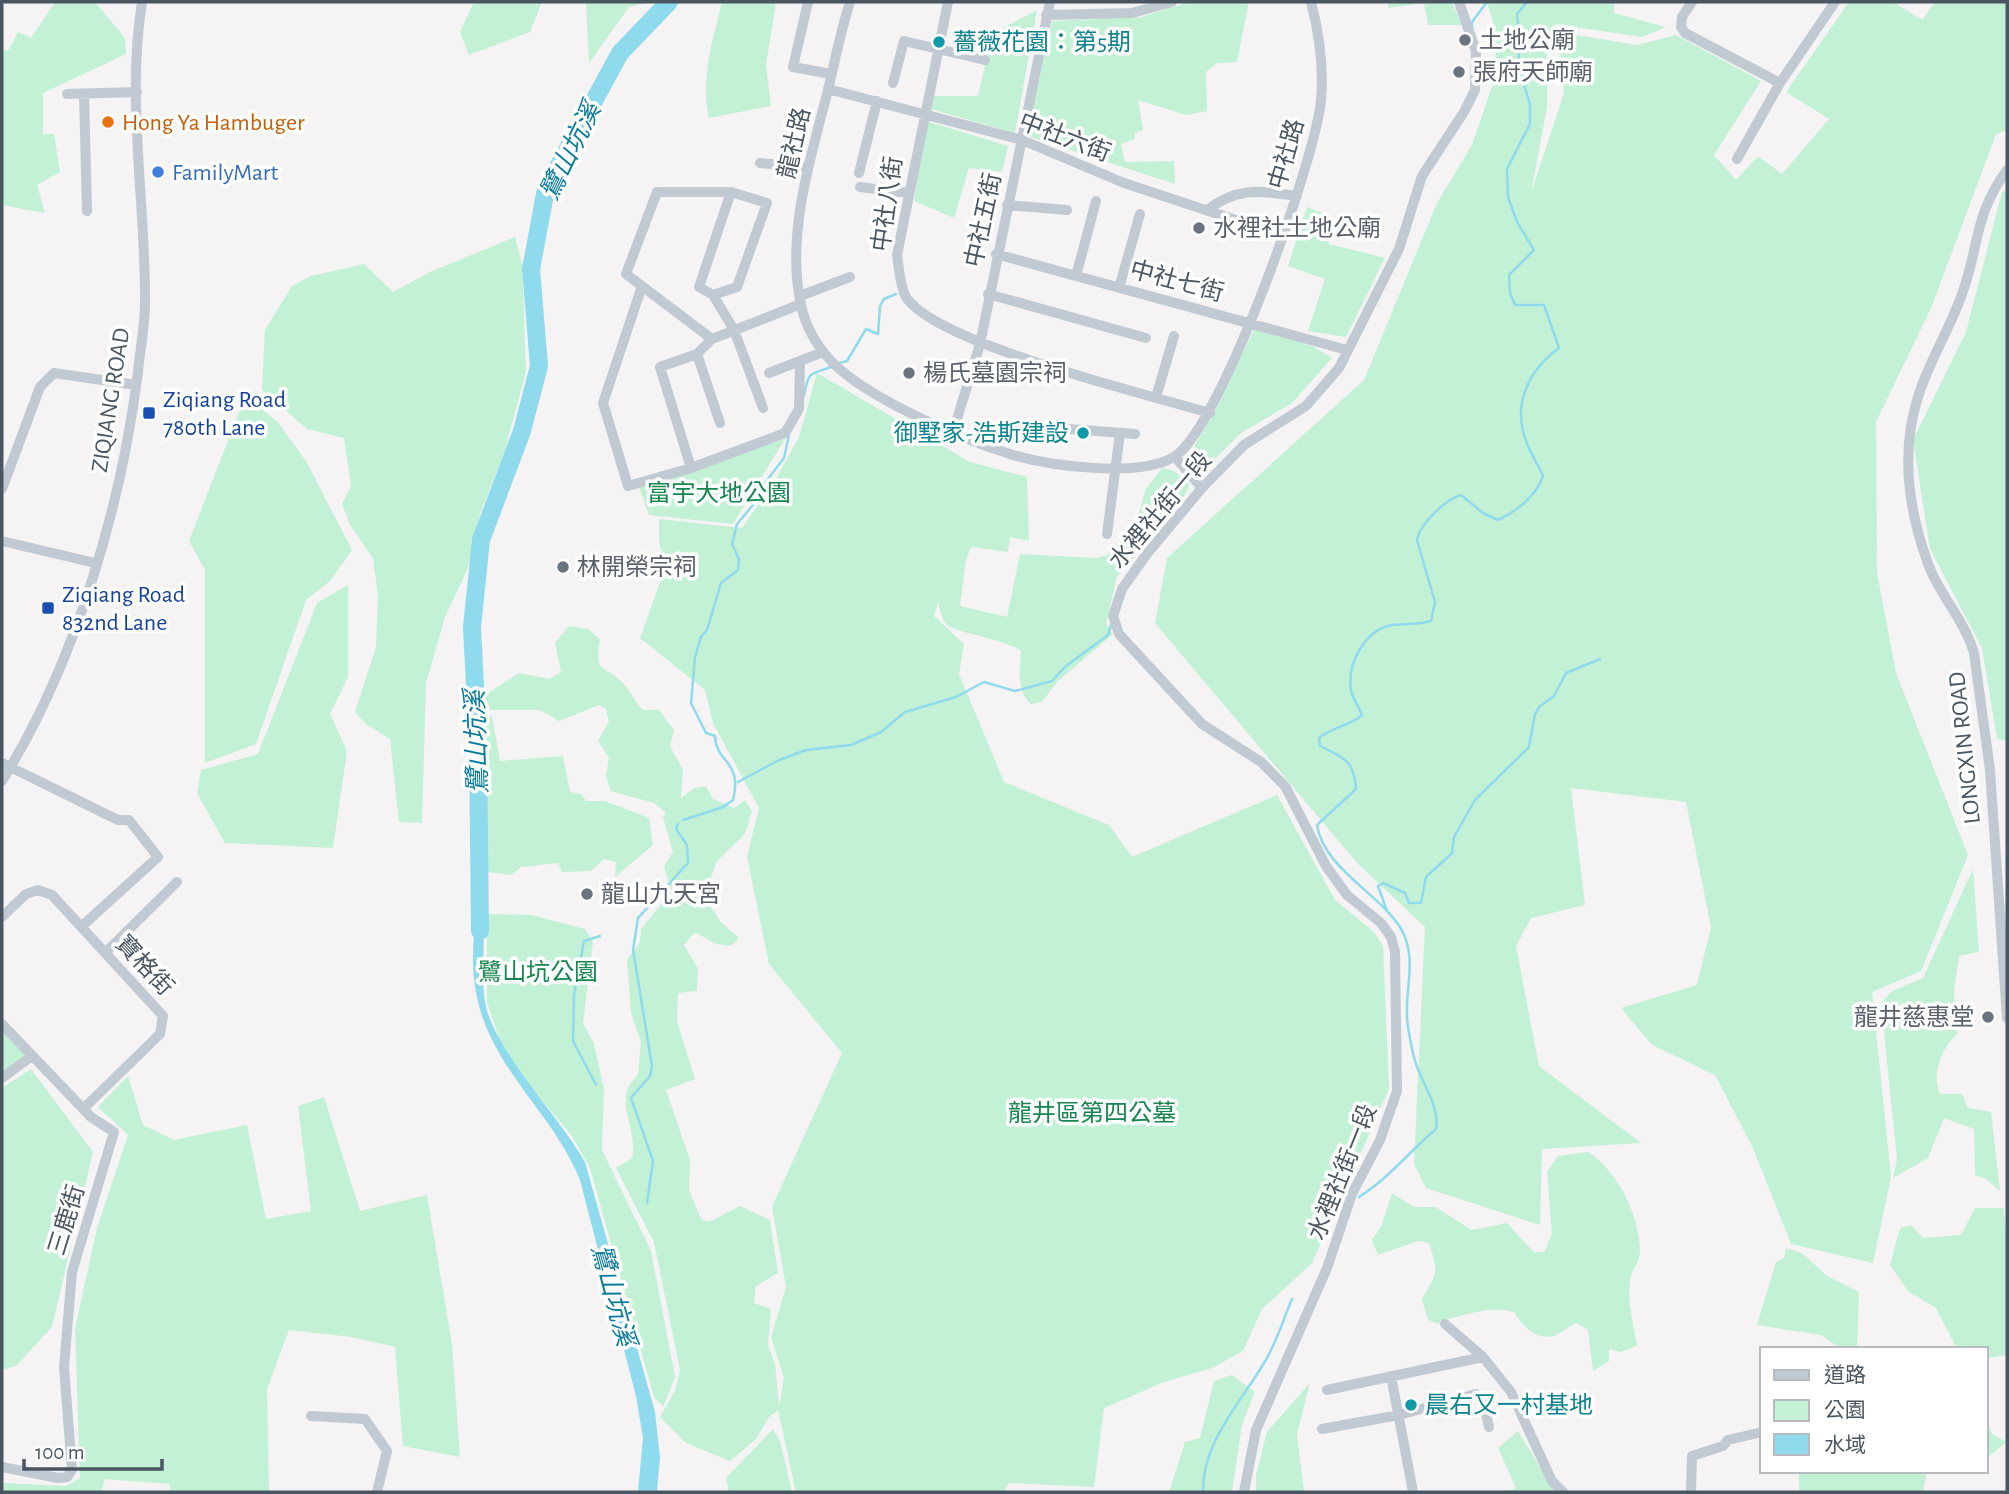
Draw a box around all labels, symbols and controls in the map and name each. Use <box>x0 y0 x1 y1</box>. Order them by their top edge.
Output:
place label: 土地公廟 <box>1479 27 1575 53</box>
place label: 薔薇花園：第5期 <box>953 29 1131 55</box>
marker: 土地公廟 <box>1457 32 1473 48</box>
marker: 薔薇花園：第5期 <box>931 34 947 50</box>
place label: 張府天師廟 <box>1473 59 1593 85</box>
marker: 張府天師廟 <box>1451 64 1467 80</box>
water label: 鷺山坑溪 <box>535 95 607 204</box>
street label: 龍社路 <box>773 105 815 181</box>
street label: 中社六街 <box>1016 108 1114 166</box>
place label: Hong Ya Hambuger <box>122 111 305 135</box>
marker: Hong Ya Hambuger <box>100 114 116 130</box>
street label: 中社路 <box>1264 116 1308 192</box>
street label: 中社八街 <box>867 155 907 253</box>
place label: FamilyMart <box>172 161 279 185</box>
marker: FamilyMart <box>150 164 166 180</box>
street label: 中社五街 <box>960 170 1006 270</box>
place label: 水裡社土地公廟 <box>1213 215 1381 241</box>
marker: 水裡社土地公廟 <box>1191 220 1207 236</box>
street label: 中社七街 <box>1127 256 1227 306</box>
street label: ZIQIANG ROAD <box>88 326 134 474</box>
place label: 楊氏墓園宗祠 <box>923 360 1067 386</box>
marker: 楊氏墓園宗祠 <box>901 365 917 381</box>
place label: Ziqiang Road 780th Lane <box>163 388 286 440</box>
marker: Ziqiang Road 780th Lane <box>141 405 157 421</box>
place label: 御墅家-浩斯建設 <box>894 420 1069 446</box>
marker: 御墅家-浩斯建設 <box>1075 425 1091 441</box>
street label: 水裡社街一段 <box>1104 446 1216 574</box>
park label: 富宇大地公園 <box>647 480 791 506</box>
place label: 林開榮宗祠 <box>577 554 697 580</box>
marker: 林開榮宗祠 <box>555 559 571 575</box>
place label: Ziqiang Road 832nd Lane <box>62 583 185 635</box>
marker: Ziqiang Road 832nd Lane <box>40 600 56 616</box>
street label: LONGXIN ROAD <box>1945 670 1985 825</box>
water label: 鷺山坑溪 <box>460 686 492 794</box>
place label: 龍山九天宮 <box>601 881 721 907</box>
marker: 龍山九天宮 <box>579 886 595 902</box>
street label: 寶格街 <box>111 930 179 1000</box>
park label: 鷺山坑公園 <box>478 959 598 985</box>
place label: 龍井慈惠堂 <box>1854 1004 1974 1030</box>
marker: 龍井慈惠堂 <box>1980 1009 1996 1025</box>
park label: 龍井區第四公墓 <box>1008 1100 1176 1126</box>
street label: 水裡社街一段 <box>1303 1100 1381 1244</box>
street label: 三鹿街 <box>43 1182 89 1258</box>
water label: 鷺山坑溪 <box>587 1241 642 1353</box>
legend <box>1760 1347 1988 1473</box>
text: 道路 <box>1824 1364 1866 1386</box>
place label: 晨右又一村基地 <box>1425 1392 1593 1418</box>
marker: 晨右又一村基地 <box>1403 1397 1419 1413</box>
text: 公園 <box>1824 1400 1866 1421</box>
scale bar <box>24 1428 163 1472</box>
text: 水域 <box>1824 1434 1866 1456</box>
text: 100 m <box>35 1442 85 1463</box>

